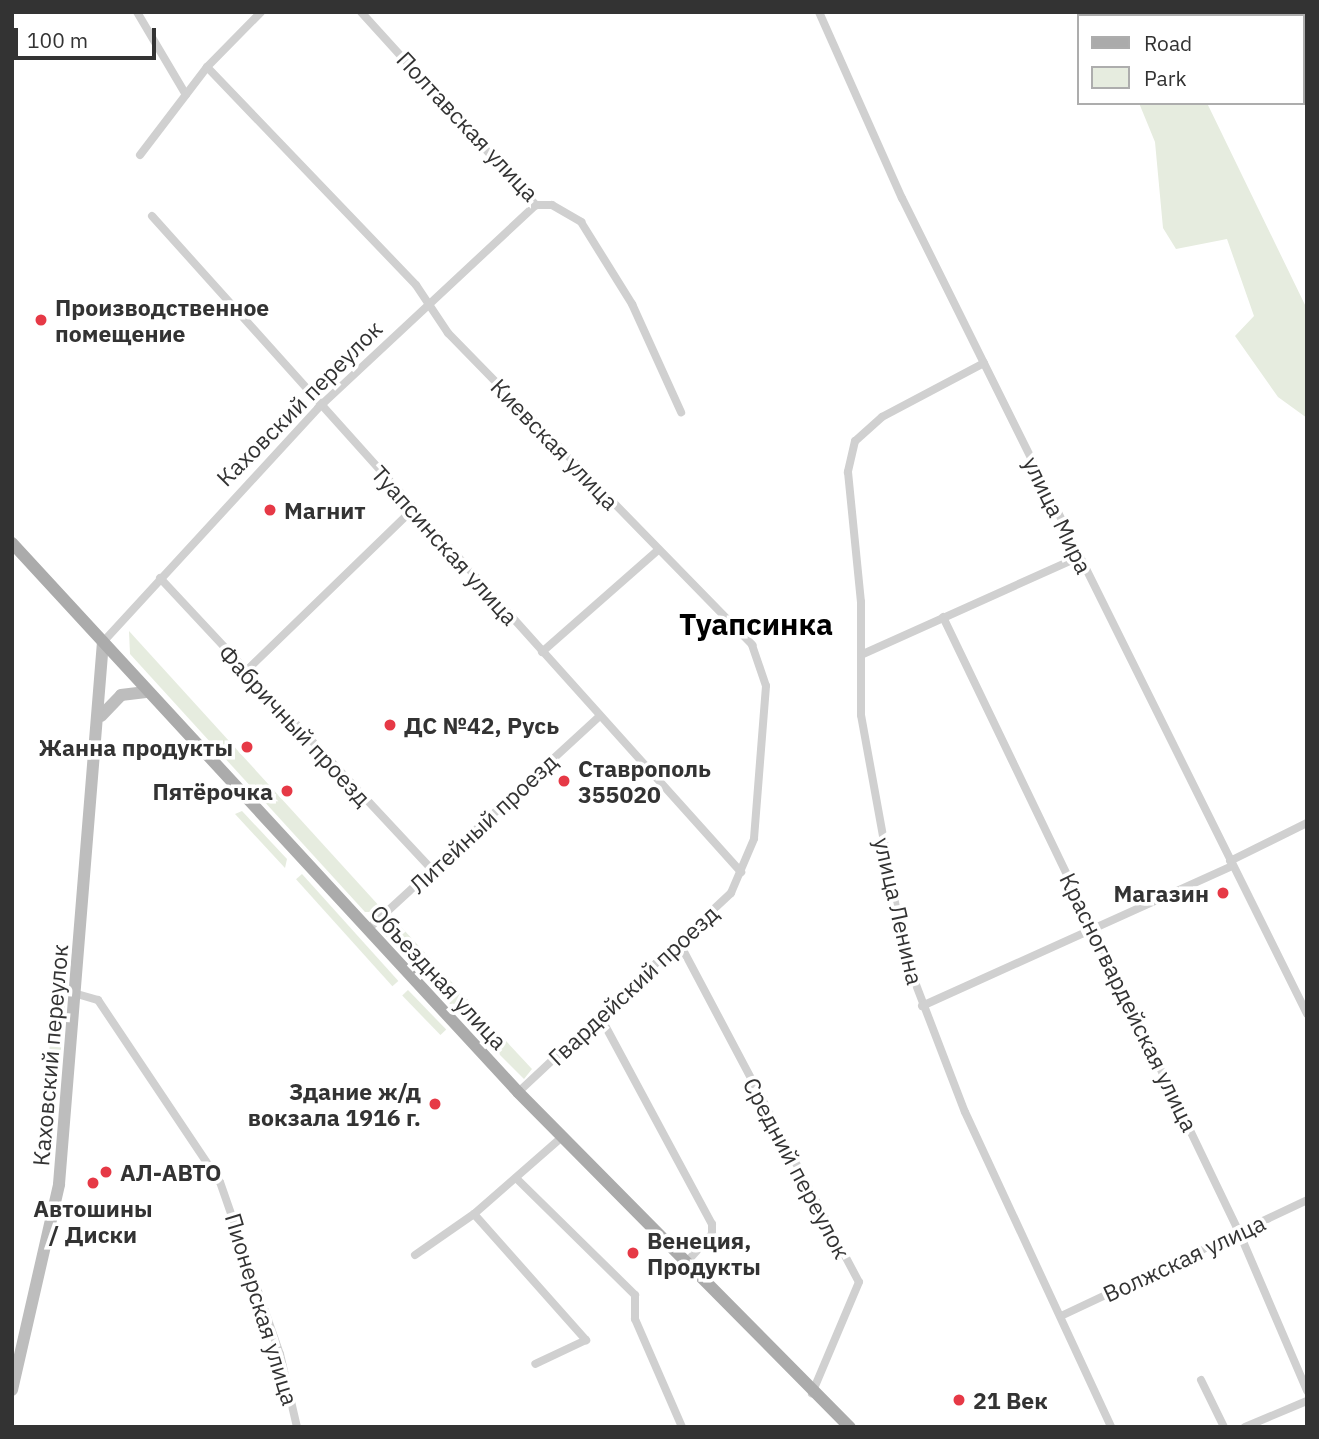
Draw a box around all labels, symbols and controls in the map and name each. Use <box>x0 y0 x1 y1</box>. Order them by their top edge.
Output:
scale bar <box>18 14 159 58</box>
legend <box>1078 14 1305 105</box>
text: 100 m <box>27 26 88 54</box>
text: Road <box>1144 29 1192 57</box>
street label: Полтавская улица <box>391 45 545 207</box>
text: Park <box>1144 64 1187 92</box>
place label: Производственное помещение <box>55 293 269 347</box>
marker: Производственное помещение <box>33 312 49 328</box>
street label: Каховский переулок <box>211 315 387 491</box>
street label: Киевская улица <box>485 373 625 515</box>
street label: улица Мира <box>1018 452 1098 578</box>
street label: Туапсинская улица <box>366 460 524 630</box>
place label: Магнит <box>284 496 366 524</box>
marker: Магнит <box>262 502 278 518</box>
district label: Туапсинка <box>679 606 833 642</box>
street label: Фабричный проезд <box>213 639 377 811</box>
place label: ДС №42, Русь <box>404 711 559 739</box>
marker: ДС №42, Русь <box>382 717 398 733</box>
place label: Жанна продукты <box>39 733 233 761</box>
marker: Жанна продукты <box>239 739 255 755</box>
street label: Литейный проезд <box>403 747 563 899</box>
place label: Ставрополь 355020 <box>578 754 711 808</box>
marker: Ставрополь 355020 <box>556 773 572 789</box>
place label: Пятёрочка <box>152 777 273 805</box>
marker: Пятёрочка <box>279 783 295 799</box>
street label: улица Ленина <box>869 835 929 987</box>
street label: Красногвардейская улица <box>1054 868 1204 1136</box>
place label: Магазин <box>1114 879 1209 907</box>
marker: Магазин <box>1215 885 1231 901</box>
street label: Объездная улица <box>365 899 513 1055</box>
street label: Гвардейский проезд <box>542 899 724 1071</box>
street label: Каховский переулок <box>27 943 73 1167</box>
street label: Средний переулок <box>738 1073 856 1263</box>
place label: Здание ж/д вокзала 1916 г. <box>248 1077 421 1131</box>
marker: Здание ж/д вокзала 1916 г. <box>427 1096 443 1112</box>
place label: АЛ-АВТО <box>120 1158 221 1186</box>
marker: АЛ-АВТО <box>98 1164 114 1180</box>
marker: Автошины / Диски <box>85 1175 101 1191</box>
place label: Автошины / Диски <box>33 1194 153 1248</box>
street label: Волжская улица <box>1098 1208 1270 1308</box>
street label: Пионерская улица <box>220 1210 304 1408</box>
place label: Венеция, Продукты <box>647 1226 761 1280</box>
marker: Венеция, Продукты <box>625 1245 641 1261</box>
place label: 21 Век <box>973 1386 1048 1414</box>
marker: 21 Век <box>951 1392 967 1408</box>

